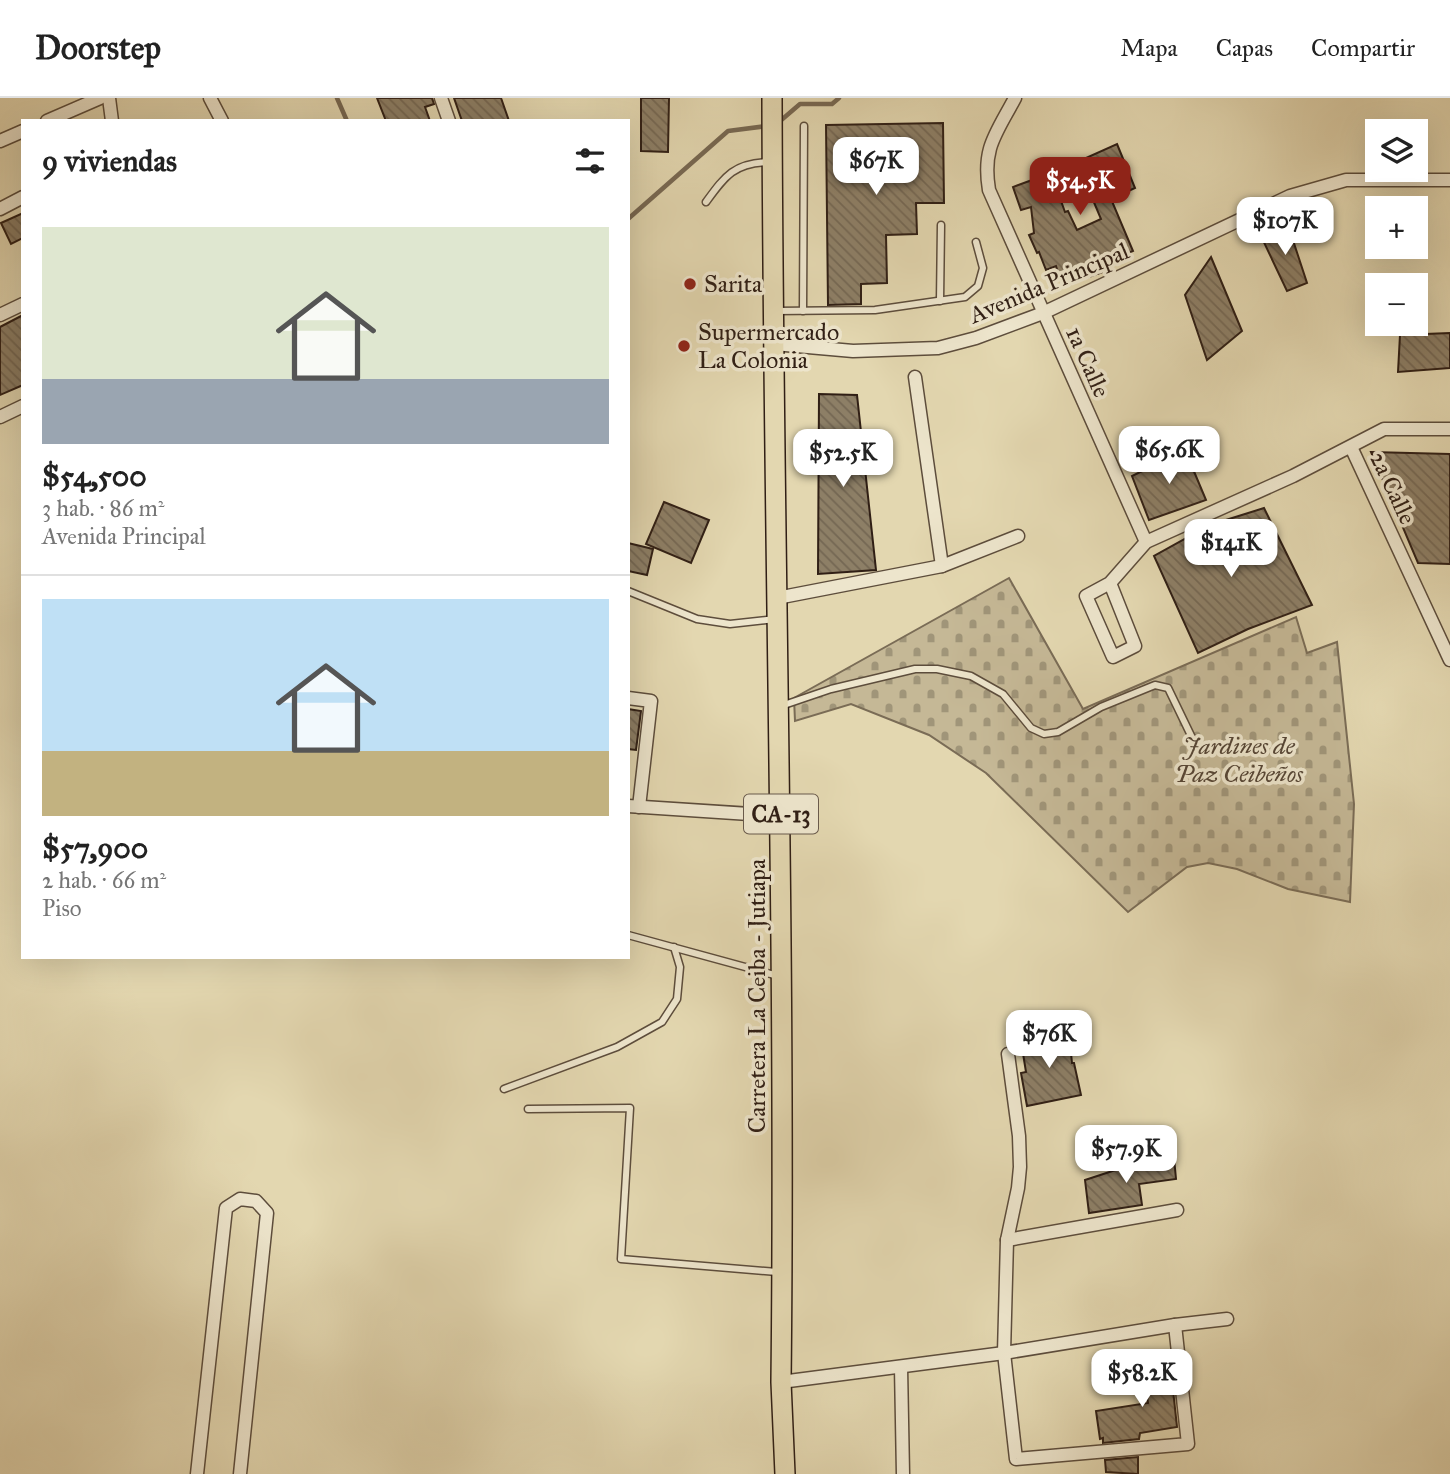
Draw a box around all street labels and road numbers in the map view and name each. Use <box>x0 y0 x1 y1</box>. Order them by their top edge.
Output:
street label: Avenida Principal <box>964 236 1134 331</box>
street label: 1a Calle <box>1059 322 1117 402</box>
street label: 2a Calle <box>1363 447 1423 529</box>
road number: CA-13 <box>744 794 818 834</box>
street label: Carretera La Ceiba - Jutiapa <box>742 858 772 1133</box>

